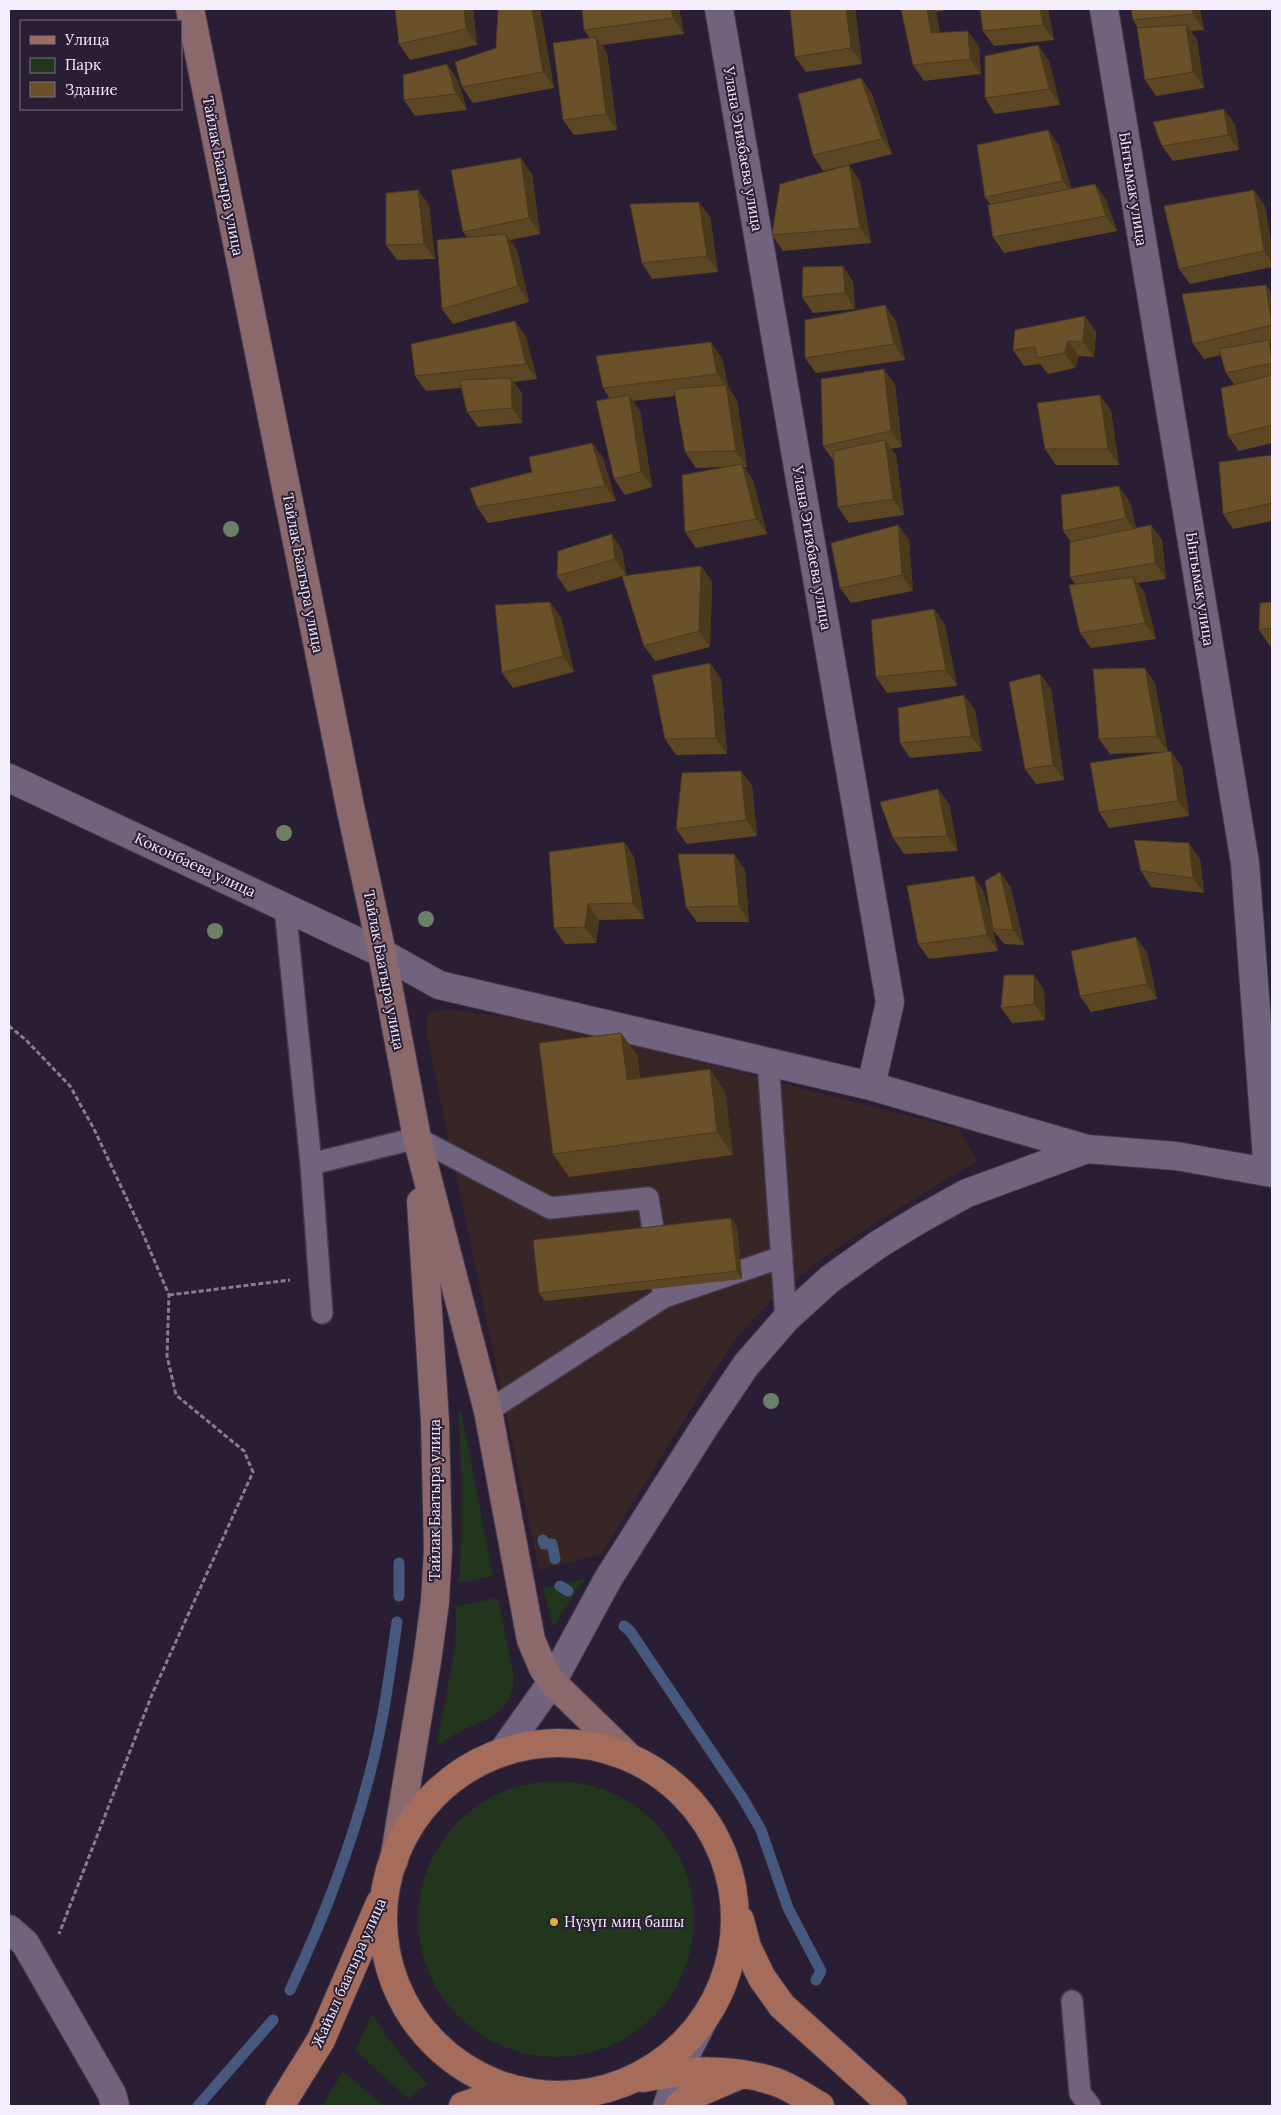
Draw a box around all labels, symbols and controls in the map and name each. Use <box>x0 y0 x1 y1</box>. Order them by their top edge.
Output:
legend <box>20 20 182 110</box>
text: Улица <box>64 30 110 49</box>
text: Парк <box>65 55 101 74</box>
street label: Улана Эгизбаева улица <box>719 64 767 233</box>
text: Здание <box>65 80 118 99</box>
street label: Тайлак Баатыра улица <box>199 95 248 258</box>
street label: Ынтымак улица <box>1115 131 1152 248</box>
street label: Улана Эгизбаева улица <box>788 463 836 632</box>
street label: Тайлак Баатыра улица <box>279 492 328 655</box>
street label: Ынтымак улица <box>1182 531 1219 648</box>
street label: Коконбаева улица <box>132 828 259 901</box>
street label: Тайлак Баатыра улица <box>360 889 409 1052</box>
street label: Тайлак Баатыра улица <box>425 1419 444 1581</box>
street label: Жайыл баатыра улица <box>307 1895 390 2050</box>
place label: Нүзүп миң башы <box>564 1912 684 1931</box>
marker: Нүзүп миң башы <box>548 1916 560 1928</box>

